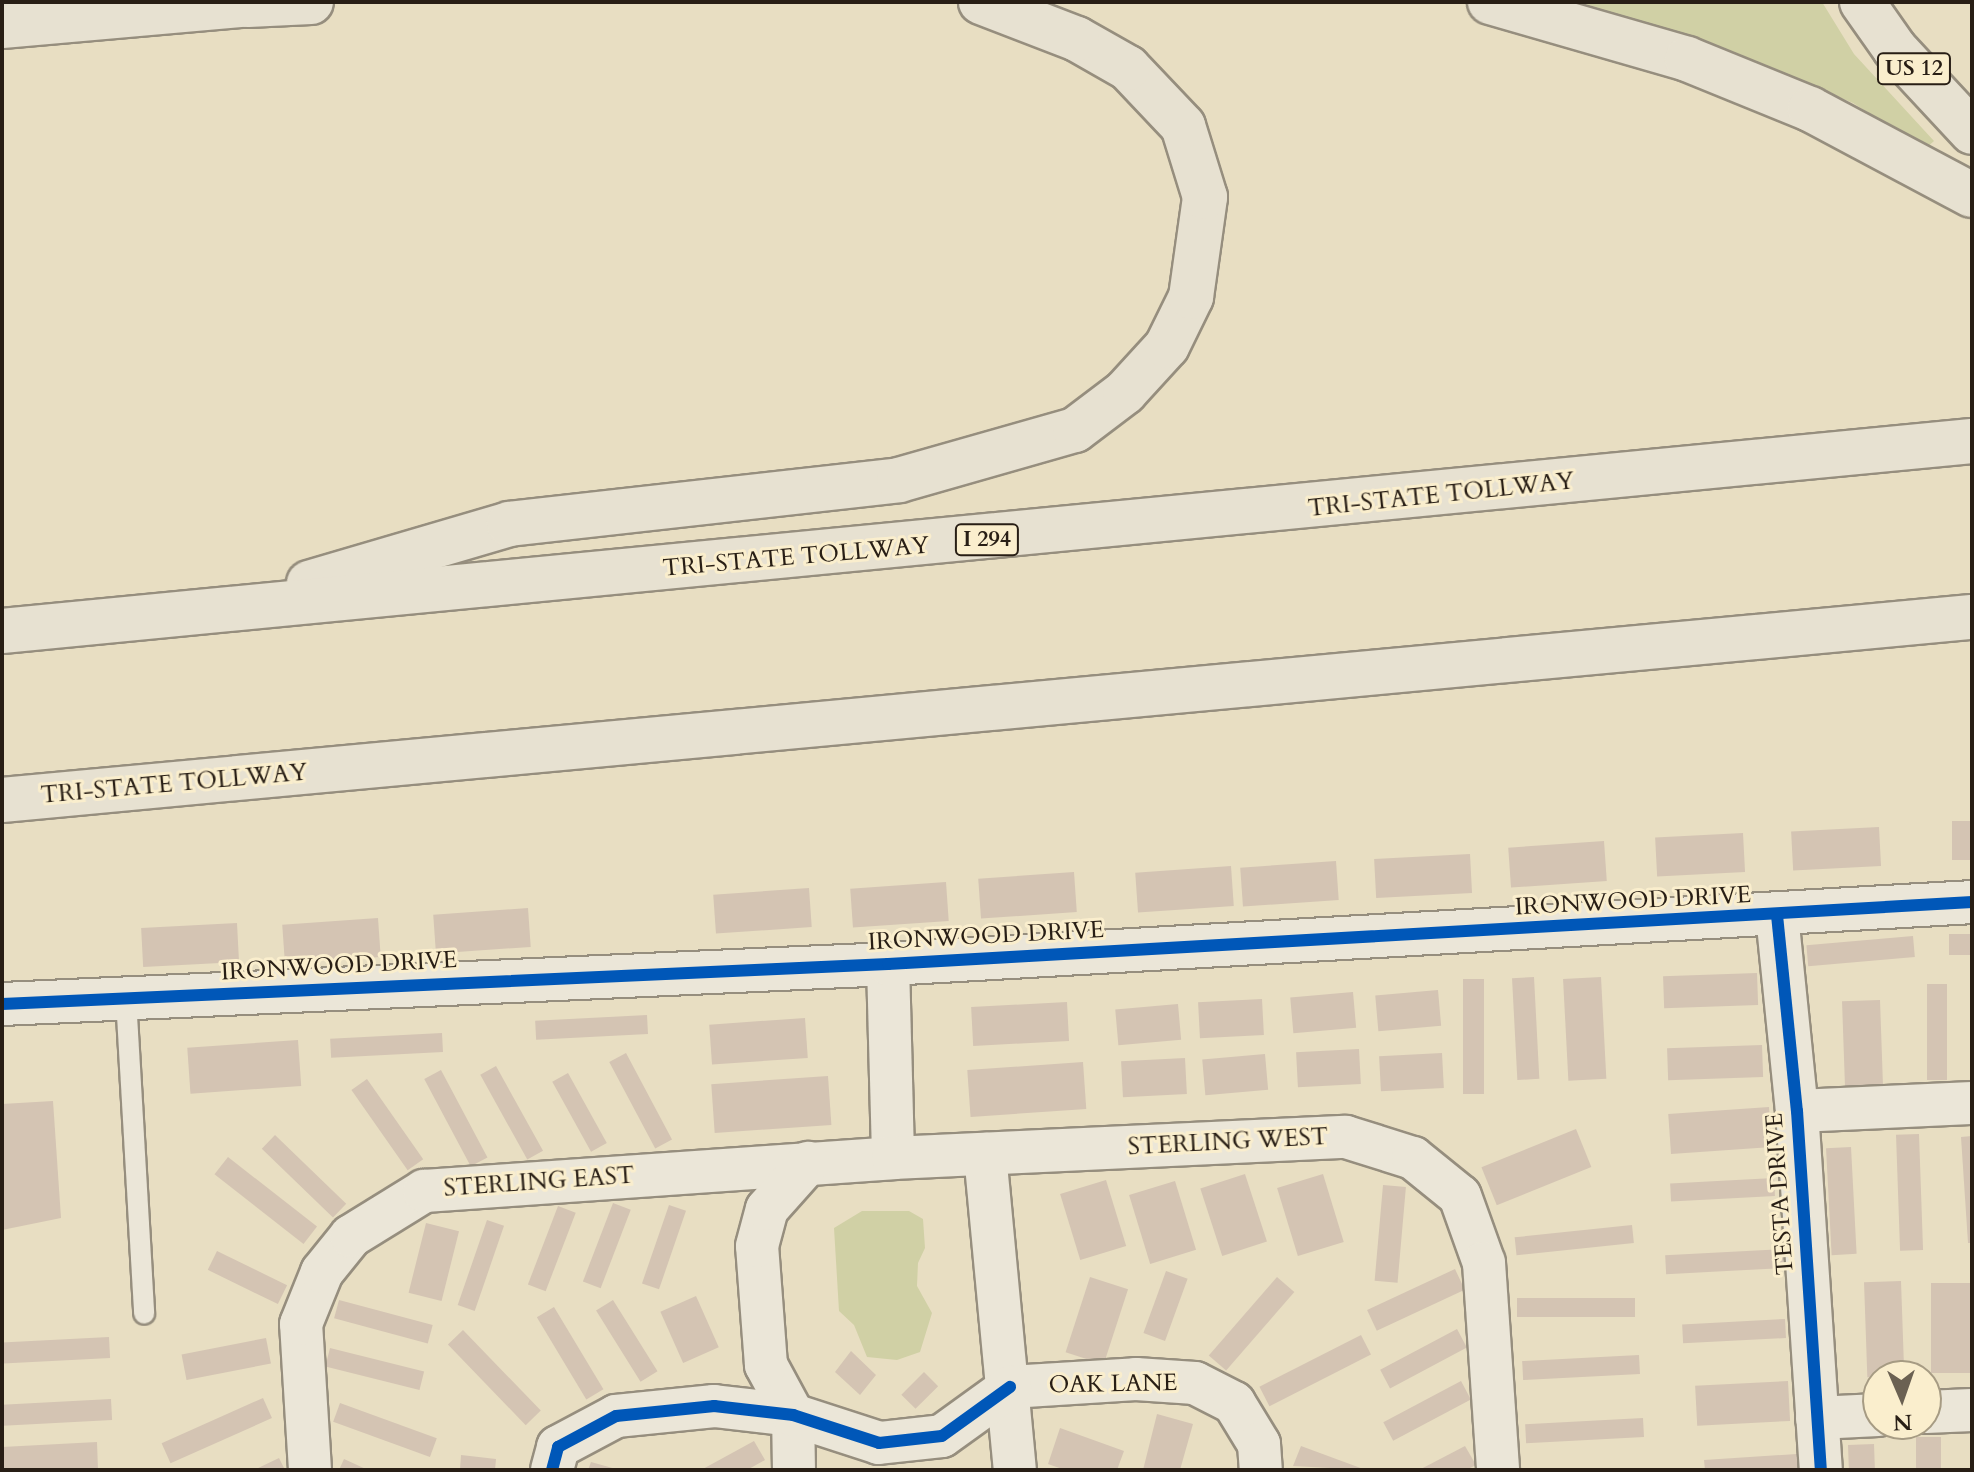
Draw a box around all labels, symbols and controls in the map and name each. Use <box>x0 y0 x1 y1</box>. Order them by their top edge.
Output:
road number: US 12 <box>1876 51 1952 87</box>
street label: TRI-STATE TOLLWAY <box>1306 467 1576 523</box>
road number: I 294 <box>953 522 1021 558</box>
street label: TRI-STATE TOLLWAY <box>661 531 931 583</box>
street label: TRI-STATE TOLLWAY <box>39 758 309 810</box>
street label: IRONWOOD DRIVE <box>1514 880 1752 922</box>
street label: IRONWOOD DRIVE <box>867 915 1105 957</box>
street label: IRONWOOD DRIVE <box>220 945 458 987</box>
street label: TESTA DRIVE <box>1760 1112 1800 1276</box>
street label: STERLING WEST <box>1127 1122 1329 1162</box>
street label: STERLING EAST <box>443 1161 635 1203</box>
north arrow <box>1862 1360 1942 1440</box>
street label: OAK LANE <box>1048 1368 1178 1400</box>
text: N <box>1893 1407 1913 1437</box>

